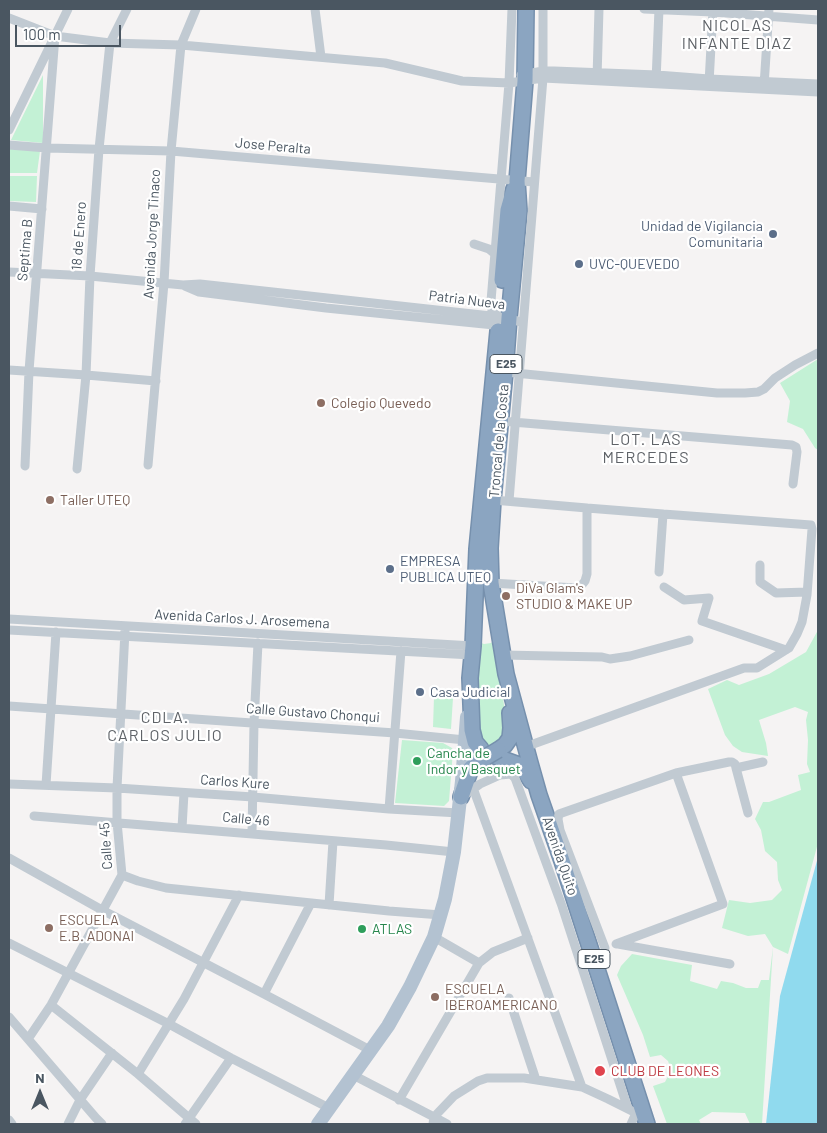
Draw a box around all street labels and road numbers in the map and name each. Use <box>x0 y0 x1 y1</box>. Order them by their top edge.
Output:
street label: Jose Peralta <box>234 134 312 158</box>
street label: Avenida Jorge Tinaco <box>140 169 164 299</box>
street label: 18 de Enero <box>68 201 90 271</box>
street label: Septima B <box>14 218 36 282</box>
street label: Patria Nueva <box>428 287 506 313</box>
road number: E25 <box>490 354 522 374</box>
street label: Troncal de la Costa <box>486 384 512 498</box>
street label: Avenida Carlos J. Arosemena <box>154 606 330 632</box>
street label: Calle Gustavo Chonqui <box>246 700 380 726</box>
street label: Carlos Kure <box>200 771 270 793</box>
street label: Calle 46 <box>222 809 270 829</box>
street label: Avenida Quito <box>539 814 581 898</box>
street label: Calle 45 <box>96 822 116 870</box>
road number: E25 <box>578 950 610 969</box>

